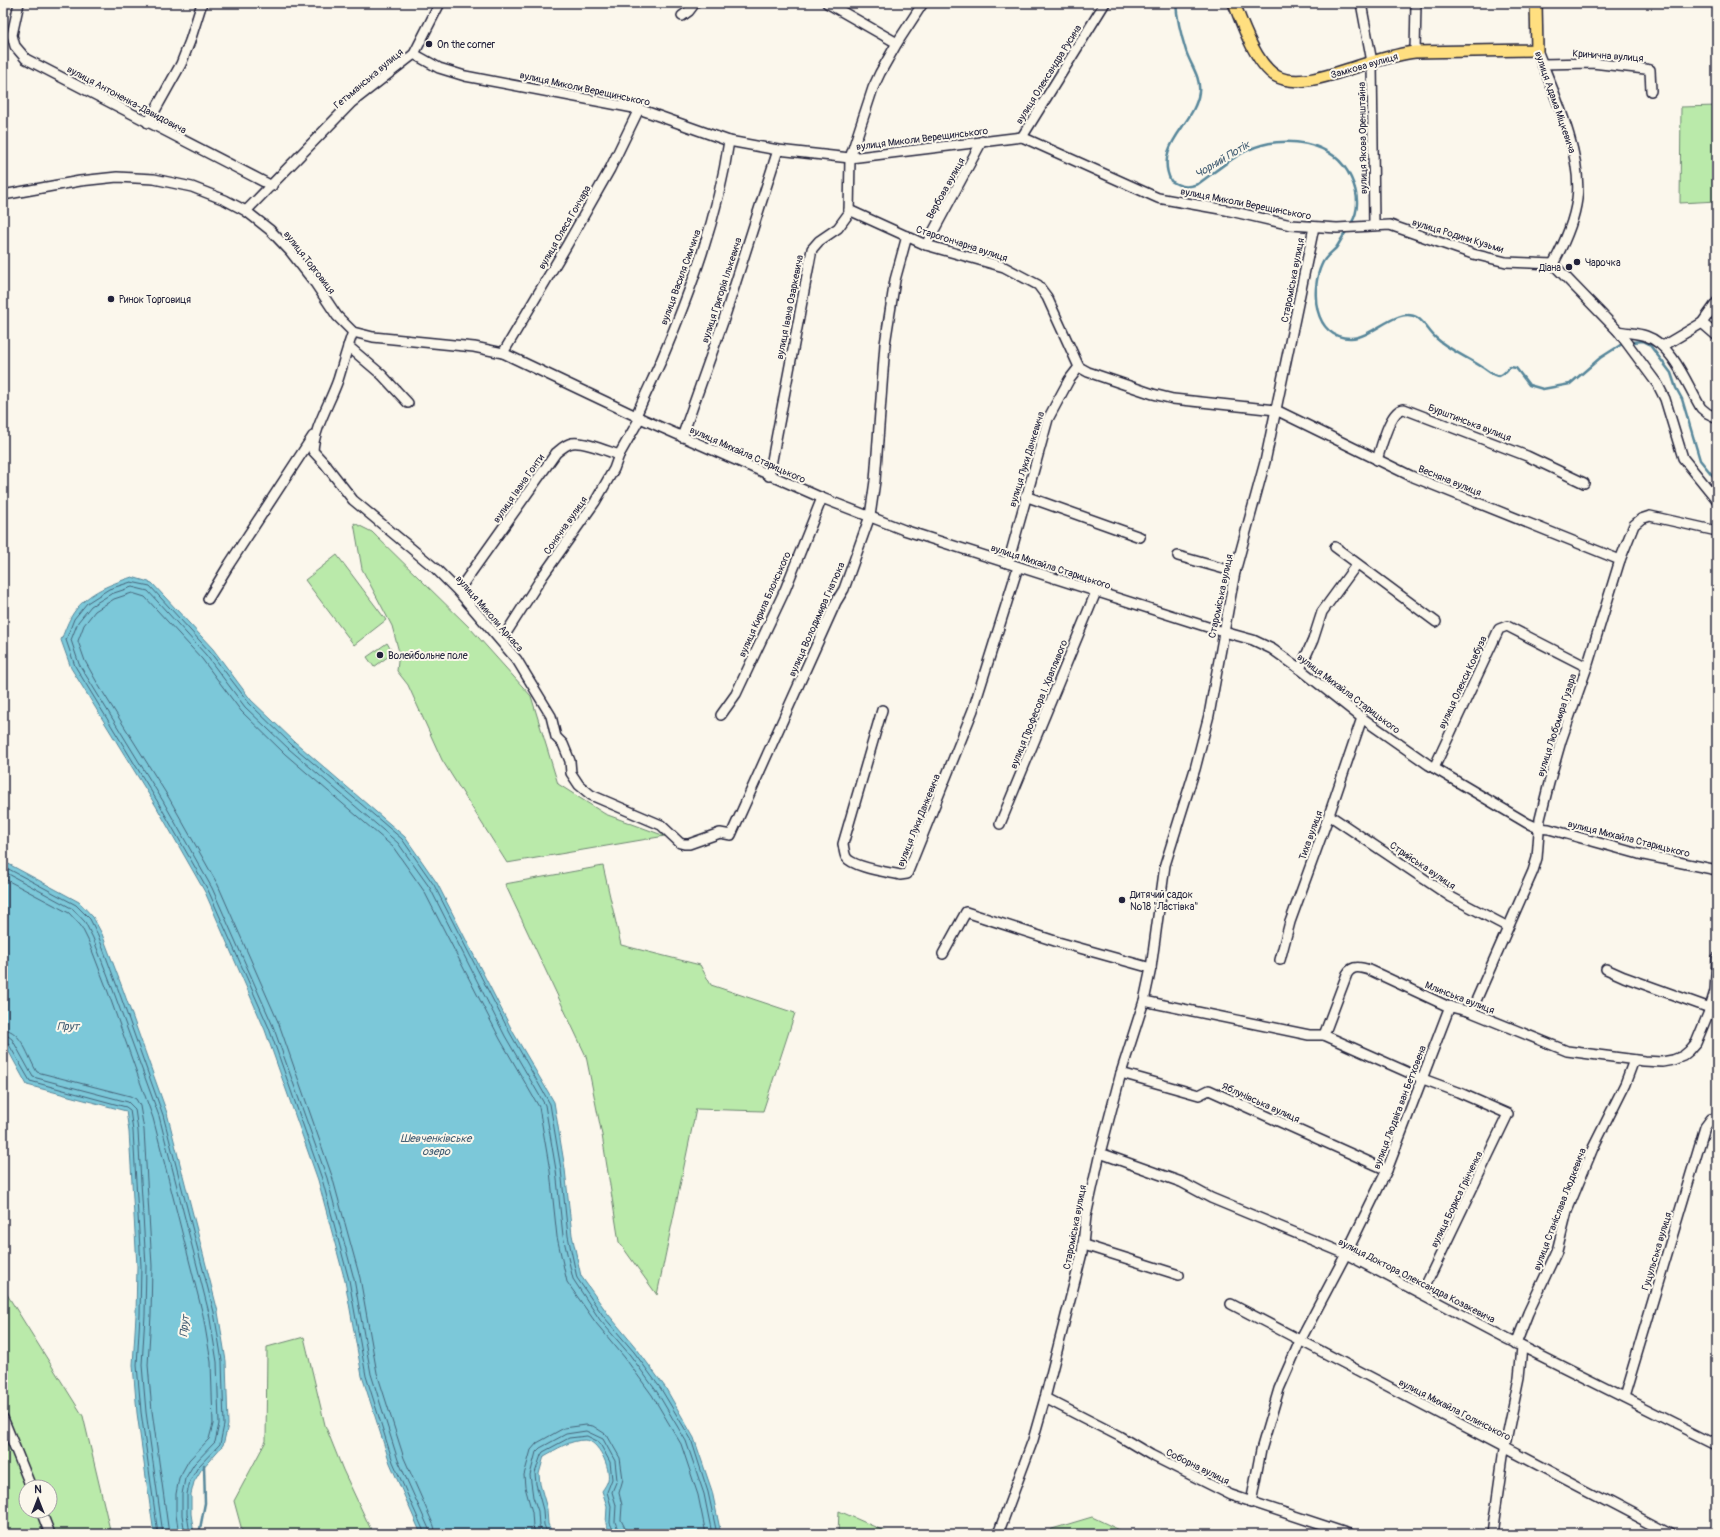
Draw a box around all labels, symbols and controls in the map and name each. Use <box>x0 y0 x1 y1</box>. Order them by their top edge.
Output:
street label: вулиця Олександра Русина <box>1013 23 1084 126</box>
marker: On the corner <box>424 39 434 49</box>
place label: On the corner <box>437 39 496 51</box>
street label: Гетьманська вулиця <box>331 46 406 111</box>
street label: Кринична вулиця <box>1572 48 1644 64</box>
street label: вулиця Адама Міцкевича <box>1532 50 1578 155</box>
street label: Замкова вулиця <box>1329 51 1400 81</box>
street label: вулиця Антоненка-Давидовича <box>65 63 189 137</box>
street label: вулиця Миколи Верещинського <box>519 69 652 109</box>
street label: вулиця Якова Оренштайна <box>1356 81 1370 194</box>
street label: вулиця Миколи Верещинського <box>855 125 989 153</box>
water label: Чорний Потік <box>1193 137 1253 181</box>
street label: Вербова вулиця <box>924 156 968 221</box>
street label: вулиця Олеся Гончара <box>536 183 594 272</box>
street label: вулиця Миколи Верещинського <box>1179 185 1313 223</box>
street label: вулиця Родини Кузьми <box>1411 216 1505 256</box>
street label: Старогончарна вулиця <box>914 223 1009 265</box>
street label: вулиця Василя Симчича <box>658 228 704 327</box>
street label: вулиця Торговиця <box>281 229 338 297</box>
street label: вулиця Григорія Ількевича <box>699 236 745 344</box>
street label: Староміська вулиця <box>1279 237 1307 323</box>
street label: вулиця Івана Озаркевича <box>774 254 806 360</box>
marker: Чарочка <box>1572 257 1582 267</box>
place label: Чарочка <box>1585 257 1621 269</box>
place label: Діана <box>1538 262 1561 274</box>
marker: Діана <box>1564 262 1574 272</box>
marker: Ринок Торговиця <box>106 294 116 304</box>
place label: Ринок Торговиця <box>119 294 191 306</box>
street label: Бурштинська вулиця <box>1426 402 1513 444</box>
street label: вулиця Луки Данкевича <box>1007 410 1047 508</box>
street label: вулиця Михайла Старицького <box>688 424 808 486</box>
street label: вулиця Івана Гонти <box>491 452 547 525</box>
street label: Весняна вулиця <box>1416 463 1483 499</box>
street label: Сонячна вулиця <box>541 494 590 557</box>
street label: вулиця Михайла Старицького <box>989 542 1113 592</box>
street label: вулиця Кирила Блонського <box>736 549 794 659</box>
street label: Староміська вулиця <box>1206 553 1236 639</box>
street label: вулиця Володимира Гнатюка <box>786 560 848 678</box>
street label: вулиця Миколи Аркаса <box>453 573 526 654</box>
street label: вулиця Олекси Ковбуза <box>1436 634 1490 731</box>
street label: вулиця Професора І. Храпливого <box>1008 638 1071 771</box>
marker: Волейбольне поле <box>375 650 385 660</box>
place label: Волейбольне поле <box>388 650 468 662</box>
street label: вулиця Михайла Старицького <box>1295 651 1403 737</box>
street label: вулиця Любомира Гузара <box>1535 672 1579 778</box>
street label: вулиця Луки Данкевича <box>895 772 943 868</box>
street label: Тиха вулиця <box>1296 809 1326 862</box>
street label: вулиця Михайла Старицького <box>1566 818 1692 860</box>
street label: Стрийська вулиця <box>1387 839 1458 892</box>
place label: Дитячий садок №18 "Ластівка" <box>1129 889 1198 913</box>
marker: Дитячий садок №18 "Ластівка" <box>1117 895 1127 905</box>
street label: Млинська вулиця <box>1423 979 1496 1017</box>
water label: Прут <box>57 1020 80 1033</box>
street label: вулиця Людвіга ван Бетховена <box>1371 1044 1429 1171</box>
street label: Яблунівська вулиця <box>1220 1080 1302 1126</box>
water label: Шевченківське озеро <box>400 1132 473 1158</box>
street label: вулиця Станіслава Людкевича <box>1531 1146 1589 1272</box>
street label: вулиця Бориса Грінченка <box>1428 1149 1486 1250</box>
street label: Староміська вулиця <box>1061 1184 1089 1270</box>
street label: Гуцульська вулиця <box>1639 1211 1675 1292</box>
street label: вулиця Доктора Олександра Козакевича <box>1336 1236 1497 1326</box>
water label: Прут <box>177 1313 192 1338</box>
street label: вулиця Михайла Голинського <box>1397 1376 1513 1444</box>
street label: Соборна вулиця <box>1164 1446 1231 1488</box>
north arrow <box>18 1479 58 1519</box>
text: N <box>34 1483 42 1496</box>

